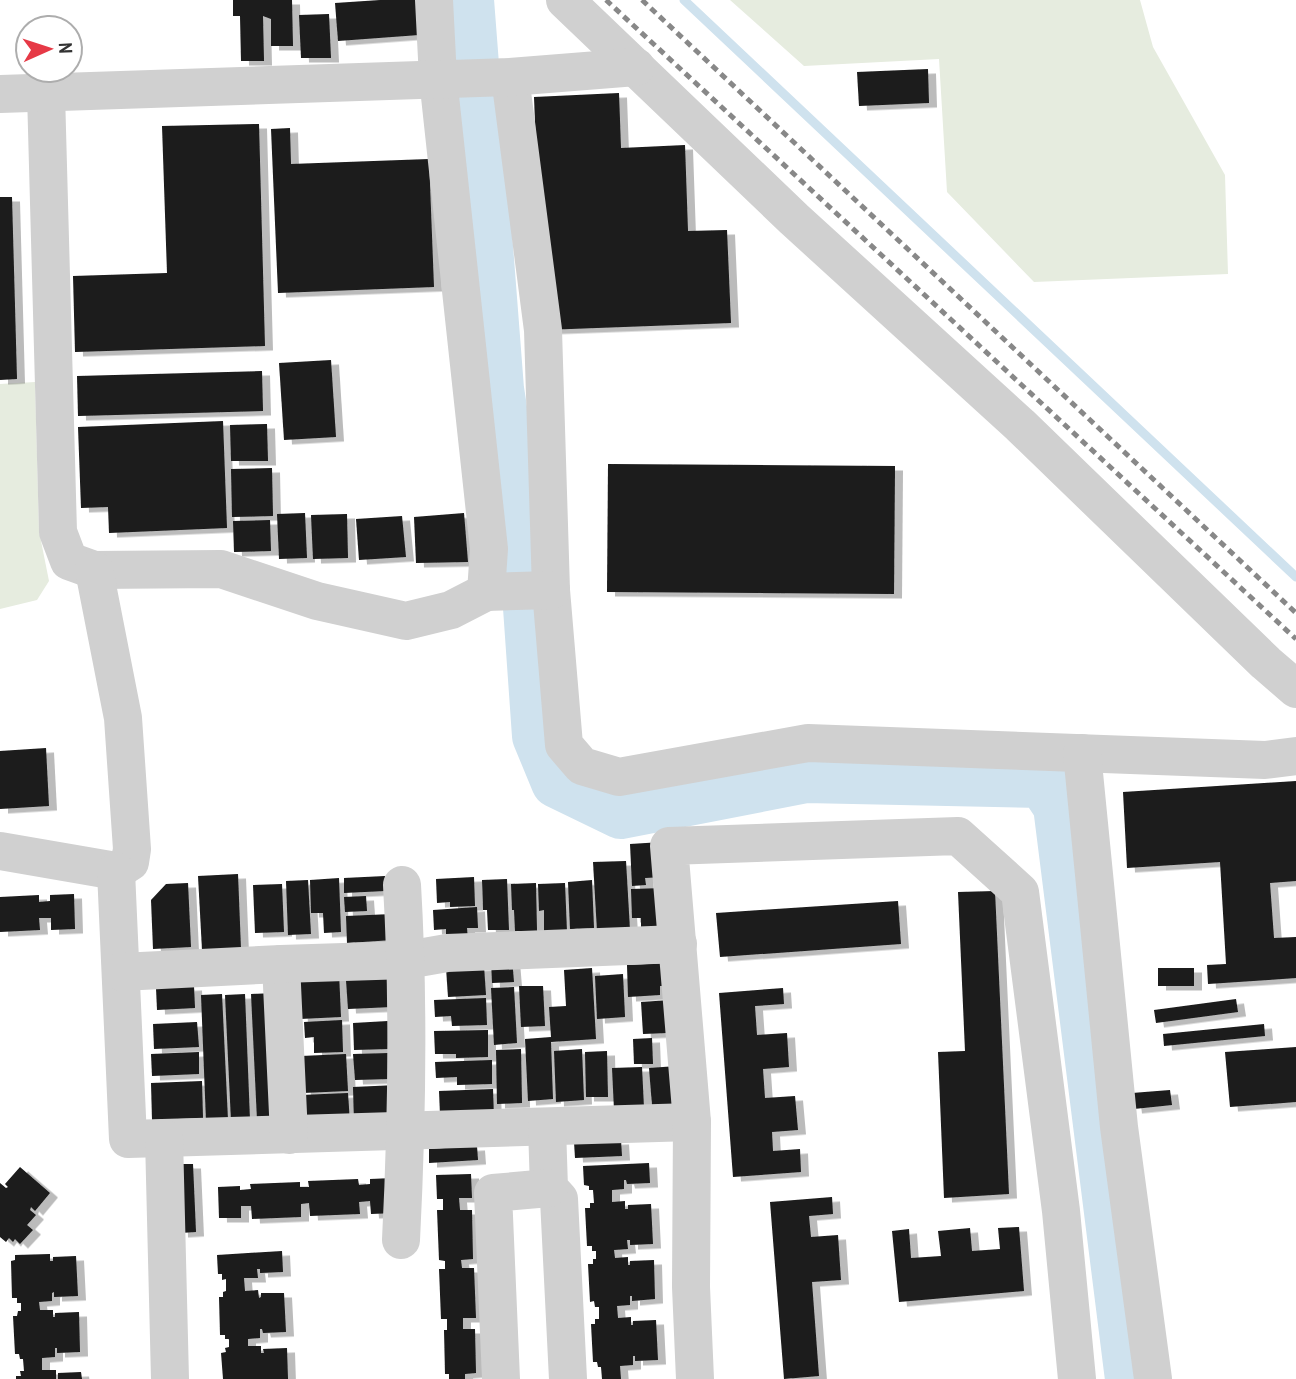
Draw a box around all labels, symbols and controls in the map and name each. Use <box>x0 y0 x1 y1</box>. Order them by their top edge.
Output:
north arrow <box>14 14 84 84</box>
text: N <box>53 42 79 54</box>

